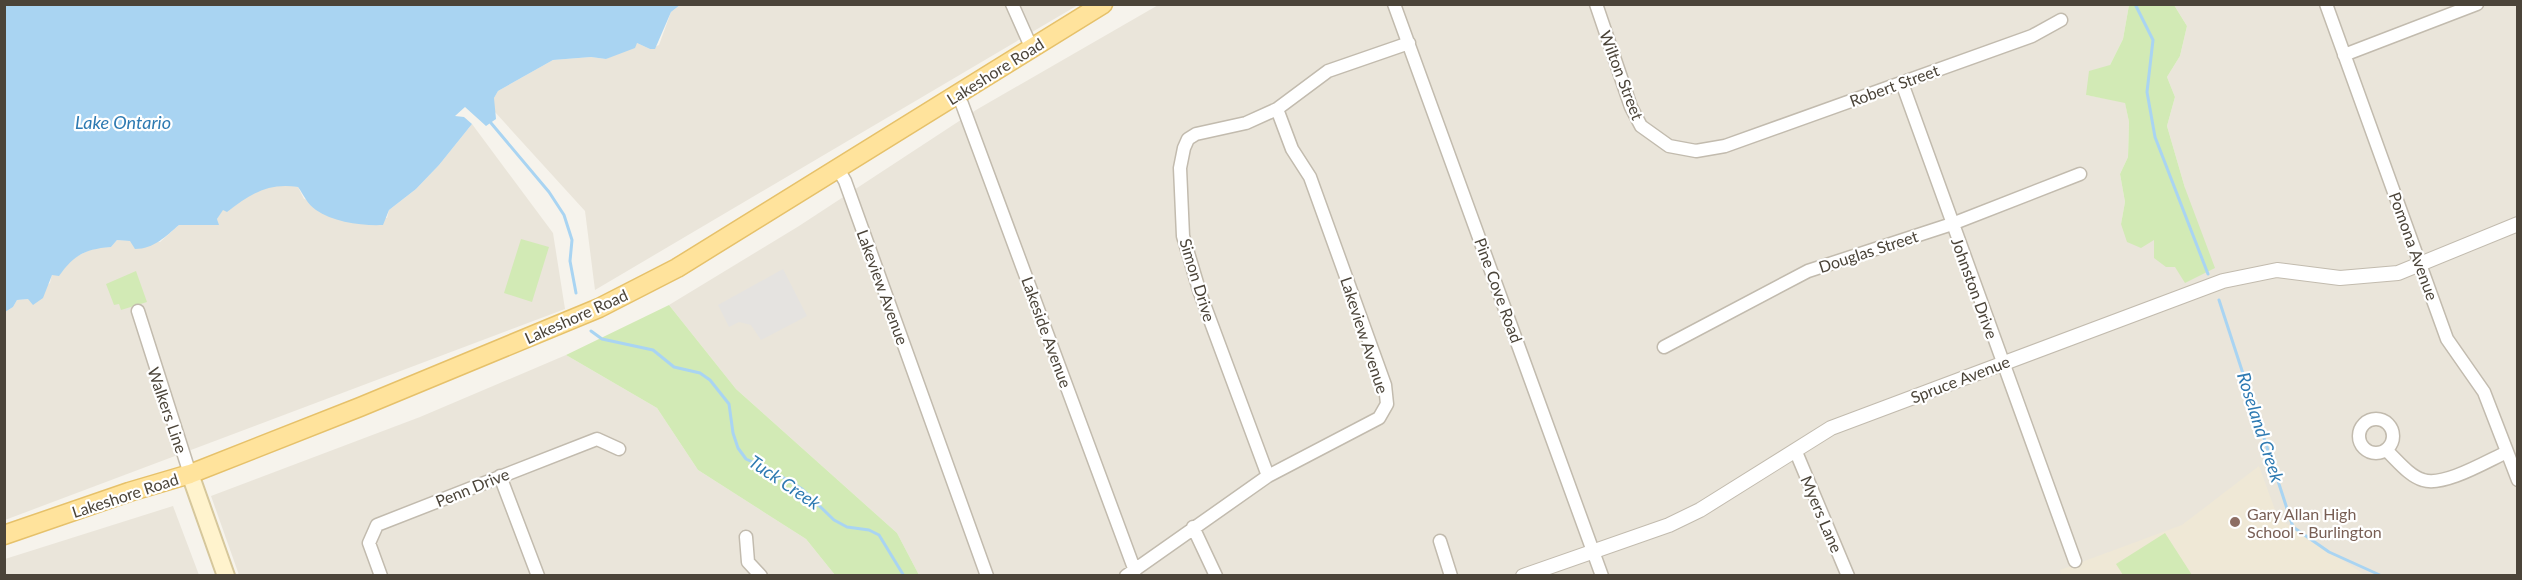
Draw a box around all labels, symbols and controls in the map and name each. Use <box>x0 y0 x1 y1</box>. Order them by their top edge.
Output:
street label: Wilton Street <box>1596 28 1648 123</box>
street label: Lakeshore Road <box>943 34 1047 108</box>
street label: Robert Street <box>1847 60 1942 110</box>
water label: Lake Ontario <box>75 111 171 133</box>
street label: Pomona Avenue <box>2386 189 2442 303</box>
street label: Douglas Street <box>1816 226 1920 276</box>
street label: Lakeview Avenue <box>853 227 913 347</box>
street label: Pine Cove Road <box>1471 235 1527 345</box>
street label: Johnston Drive <box>1948 235 2002 341</box>
street label: Simon Drive <box>1176 236 1220 324</box>
street label: Lakeside Avenue <box>1018 274 1076 390</box>
street label: Lakeview Avenue <box>1337 274 1393 396</box>
street label: Lakeshore Road <box>522 285 630 347</box>
street label: Spruce Avenue <box>1908 351 2012 407</box>
street label: Walkers Line <box>144 364 192 456</box>
water label: Roseland Creek <box>2233 369 2289 485</box>
water label: Tuck Creek <box>745 450 825 514</box>
street label: Penn Drive <box>432 464 512 510</box>
street label: Lakeshore Road <box>69 469 181 521</box>
street label: Myers Lane <box>1797 473 1847 555</box>
place label: Gary Allan High School - Burlington <box>2247 504 2382 541</box>
marker: Gary Allan High School - Burlington <box>2228 515 2242 529</box>

